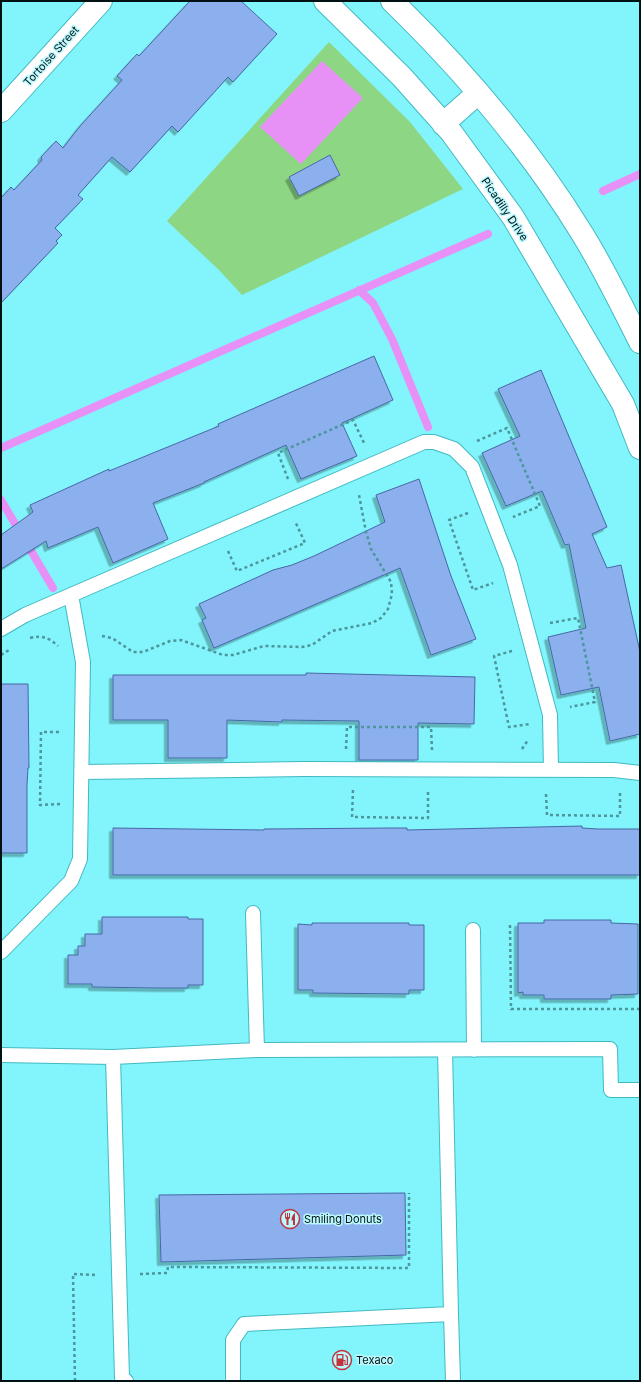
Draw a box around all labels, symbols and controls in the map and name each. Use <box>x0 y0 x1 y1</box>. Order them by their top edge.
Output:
street label: Tortoise Street <box>20 23 82 89</box>
street label: Picadilly Drive <box>479 175 531 243</box>
restaurant icon: Smiling Donuts <box>279 1208 301 1230</box>
place label: Smiling Donuts <box>304 1212 382 1226</box>
fuel station icon: Texaco <box>331 1349 353 1371</box>
place label: Texaco <box>356 1353 394 1367</box>

